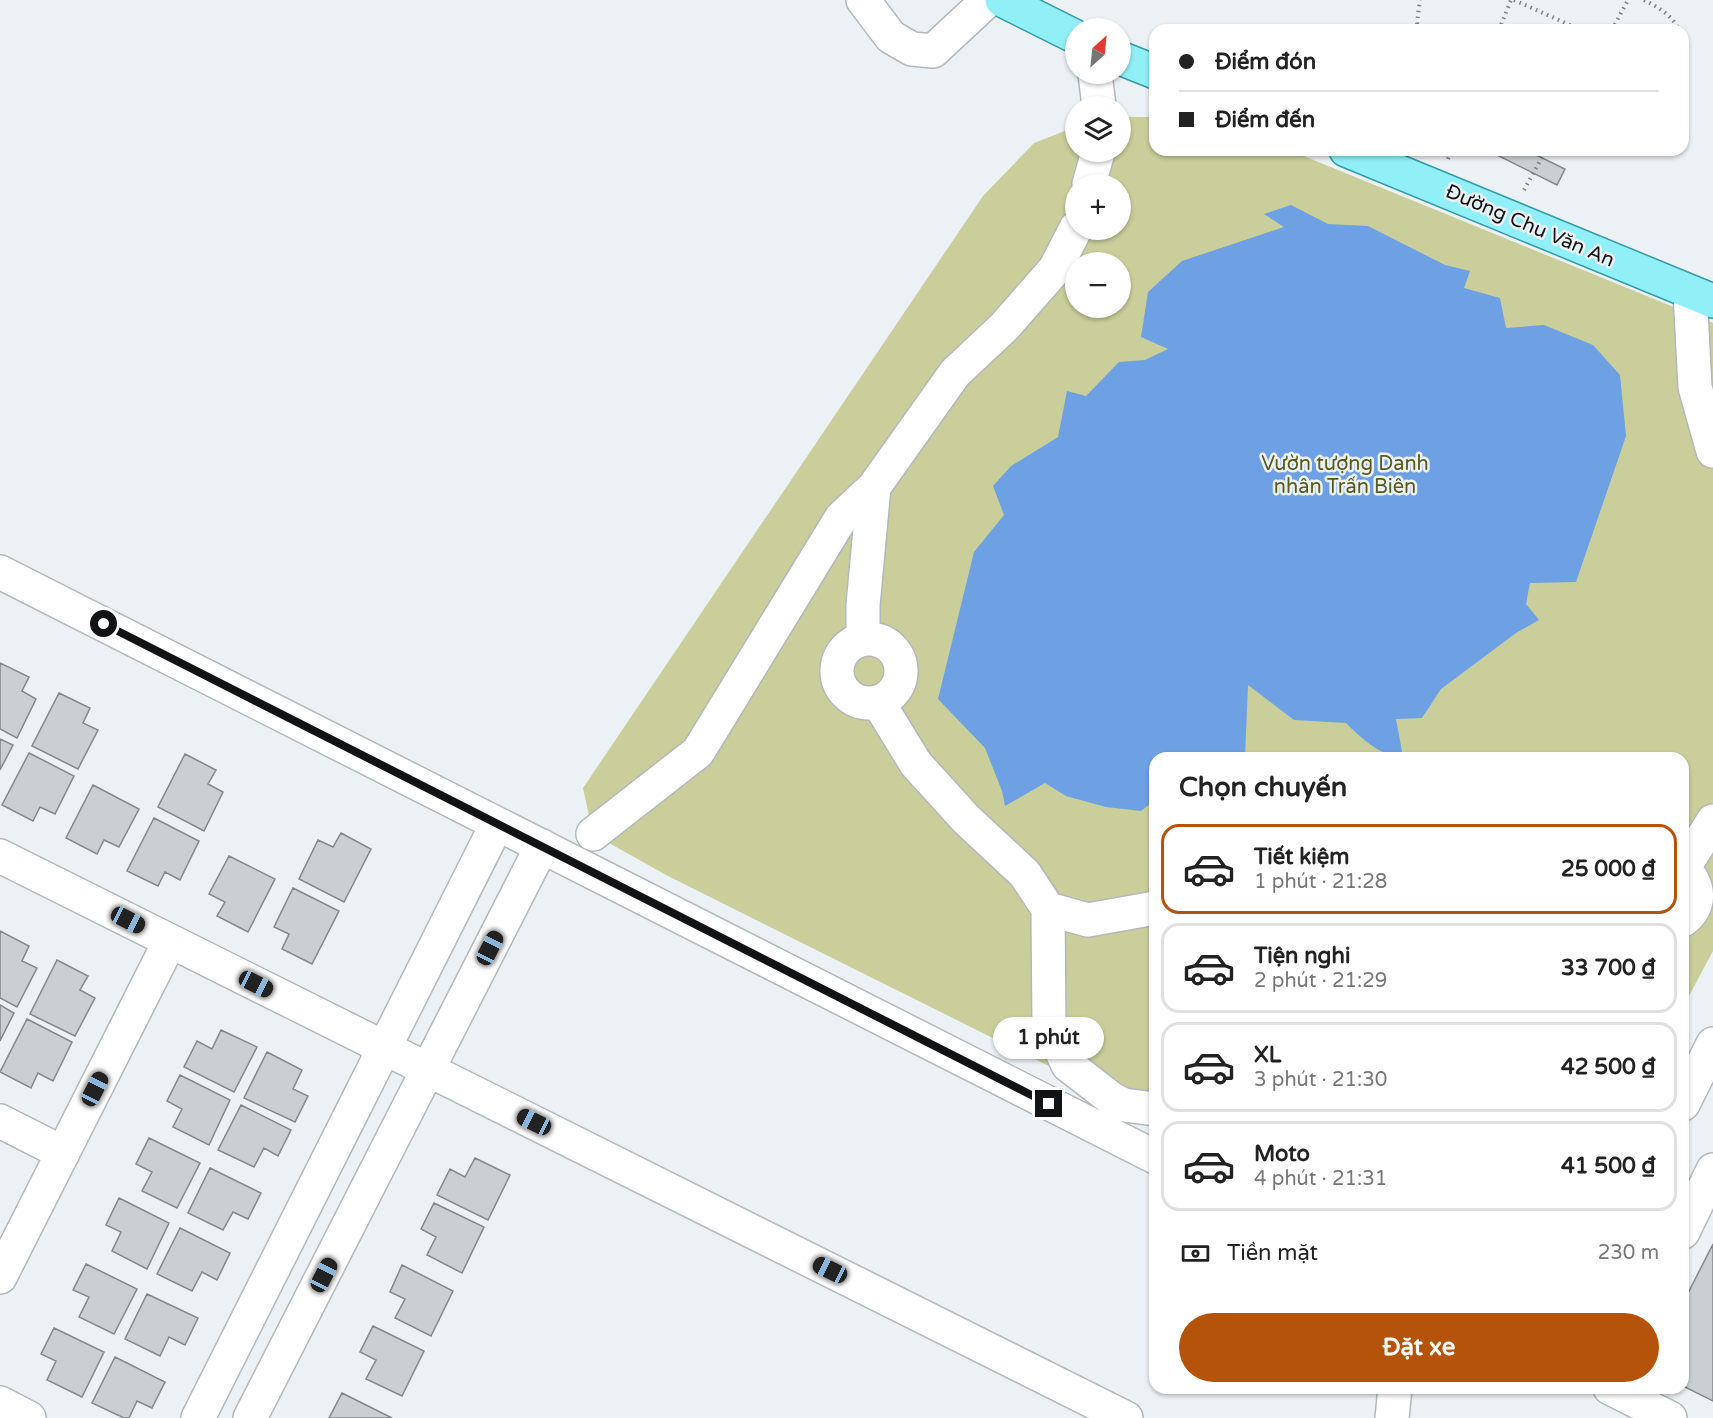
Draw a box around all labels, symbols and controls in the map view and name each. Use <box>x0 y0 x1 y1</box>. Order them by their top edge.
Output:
north arrow <box>1065 18 1131 84</box>
map controls <box>1065 18 1131 318</box>
text: Điểm đón <box>1215 49 1316 75</box>
button: layers <box>1065 96 1131 162</box>
text: Điểm đến <box>1215 107 1315 133</box>
button: + <box>1065 174 1131 240</box>
street label: Đường Chu Văn An <box>1442 180 1618 272</box>
button: − <box>1065 252 1131 318</box>
park label: Vườn tượng Danh nhân Trấn Biên <box>1261 452 1429 499</box>
route start <box>90 610 117 637</box>
text: Chọn chuyến <box>1179 771 1347 804</box>
icon: car <box>1182 842 1236 896</box>
text: Tiết kiệm <box>1254 844 1349 870</box>
text: 25 000 ₫ <box>1561 856 1656 882</box>
text: 1 phút · 21:28 <box>1254 870 1387 894</box>
car <box>108 904 148 936</box>
car <box>474 928 506 968</box>
icon: car <box>1182 941 1236 995</box>
text: Tiện nghi <box>1254 943 1350 969</box>
text: 33 700 ₫ <box>1561 955 1656 981</box>
car <box>236 968 276 1000</box>
text: 2 phút · 21:29 <box>1254 969 1387 993</box>
callout: 1 phút <box>994 1017 1104 1059</box>
text: 1 phút <box>1017 1026 1080 1050</box>
icon: car <box>1182 1040 1236 1094</box>
text: XL <box>1254 1042 1281 1068</box>
text: 42 500 ₫ <box>1561 1054 1656 1080</box>
text: 3 phút · 21:30 <box>1254 1068 1387 1092</box>
car <box>79 1069 111 1109</box>
route end <box>1035 1090 1062 1117</box>
car <box>514 1106 554 1138</box>
icon: car <box>1182 1139 1236 1193</box>
text: Moto <box>1254 1141 1310 1167</box>
text: 41 500 ₫ <box>1561 1153 1656 1179</box>
text: 4 phút · 21:31 <box>1254 1167 1387 1191</box>
icon: cash <box>1179 1237 1212 1270</box>
text: Tiền mặt <box>1227 1240 1318 1266</box>
text: 230 m <box>1598 1241 1659 1265</box>
car <box>810 1254 850 1286</box>
car <box>308 1255 340 1295</box>
button: Đặt xe <box>1179 1313 1659 1382</box>

